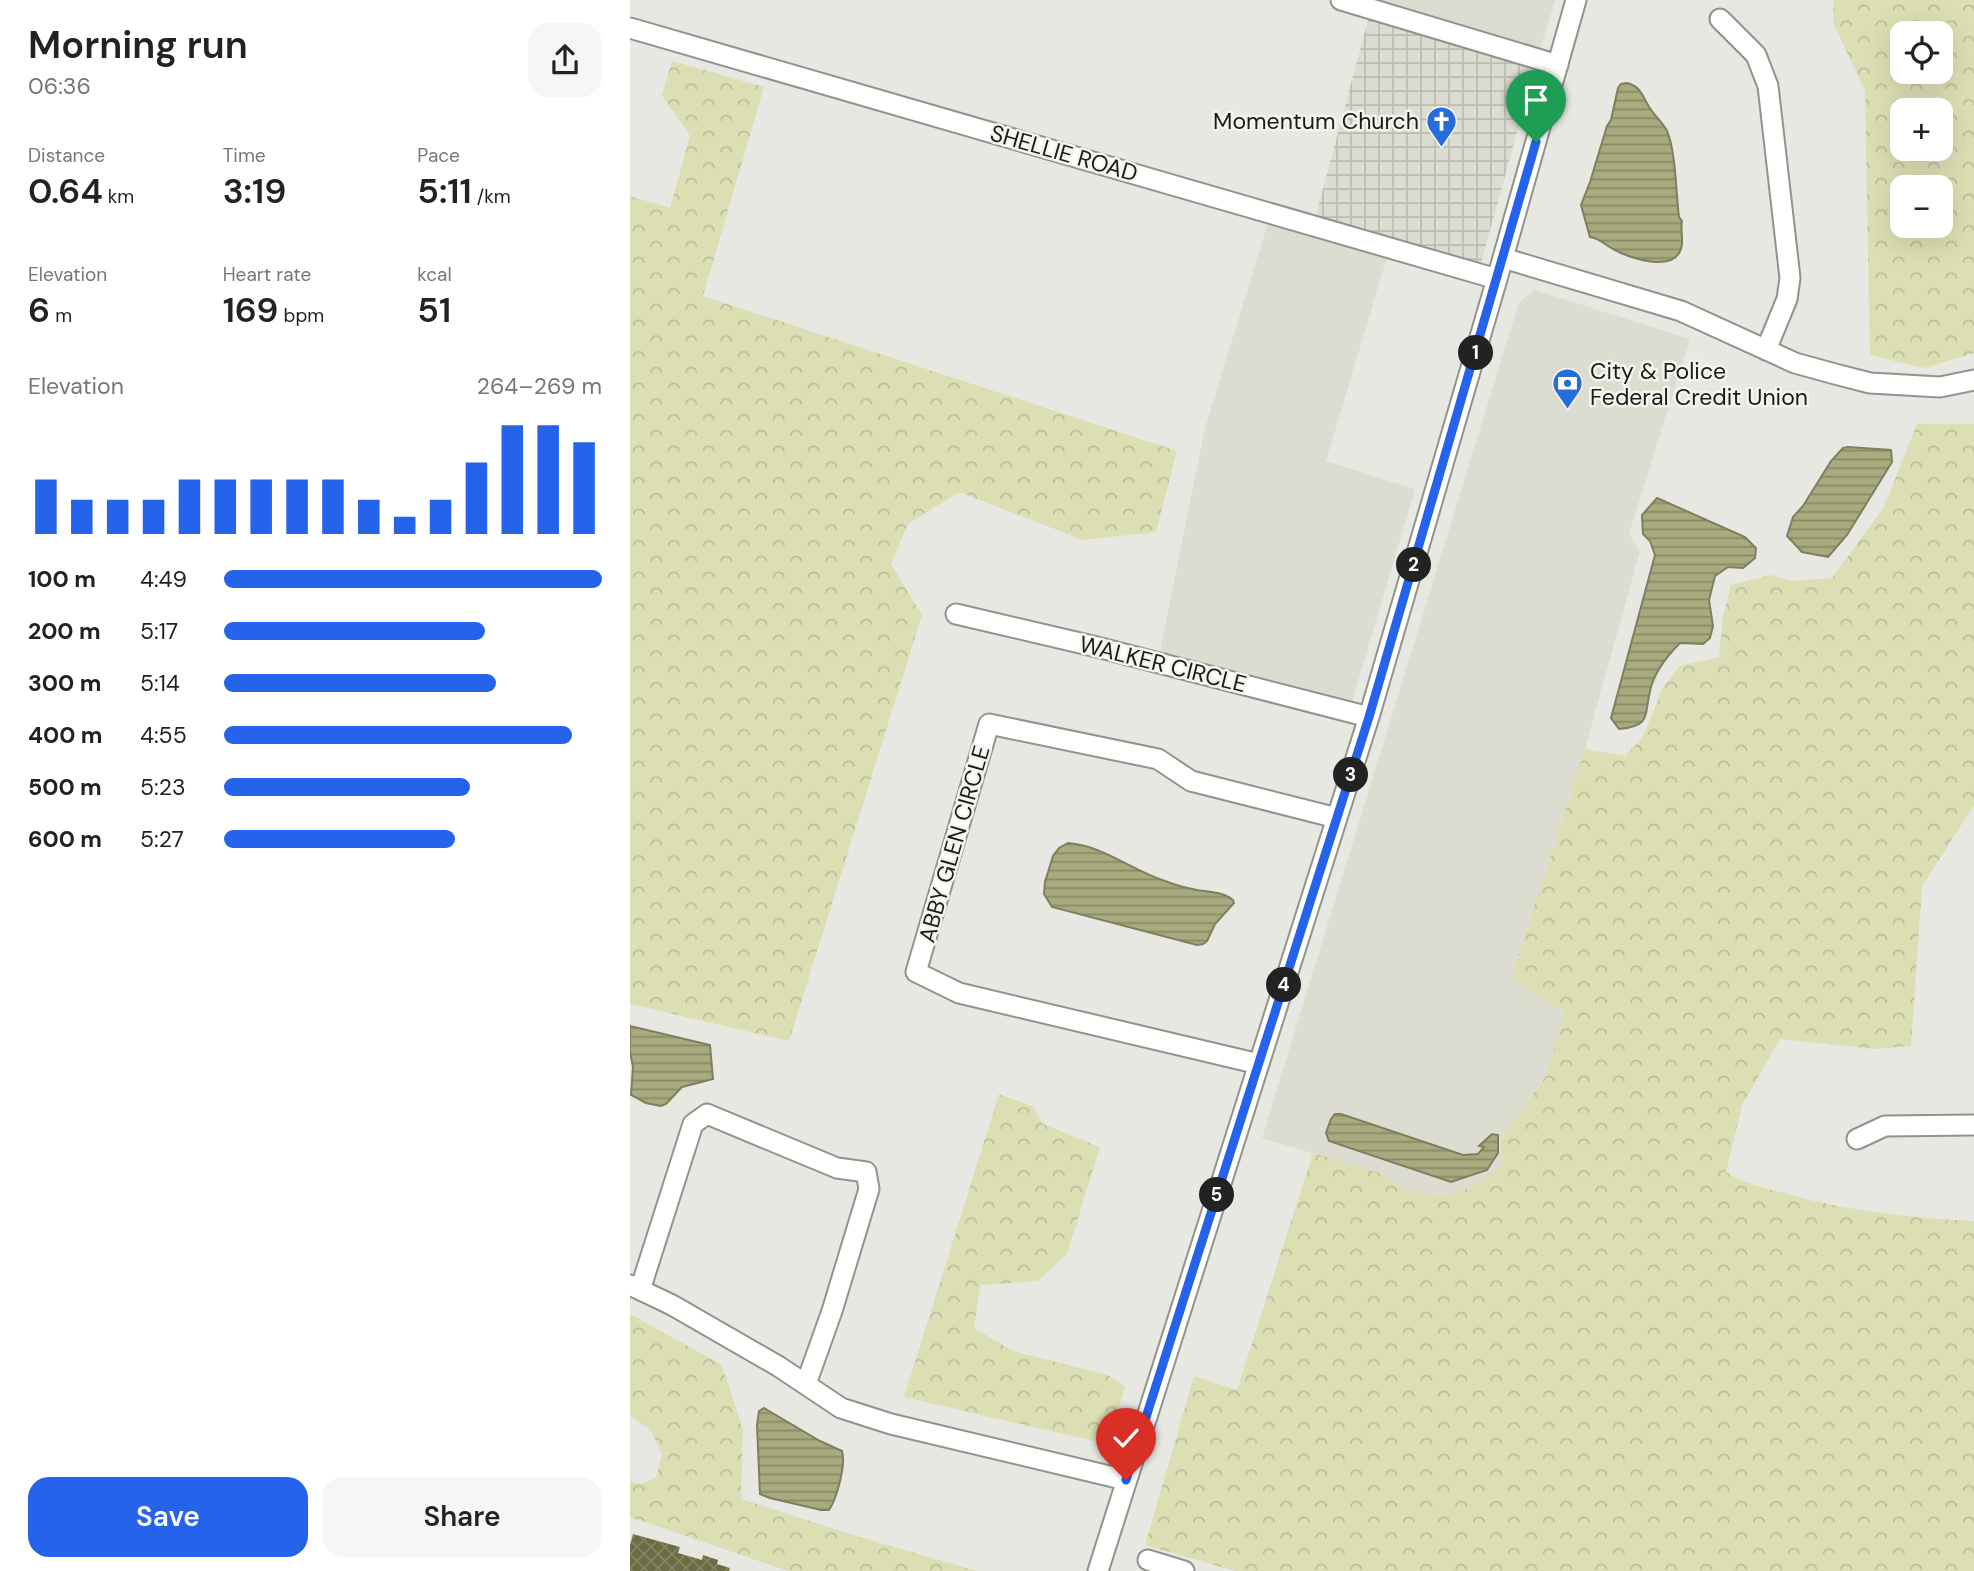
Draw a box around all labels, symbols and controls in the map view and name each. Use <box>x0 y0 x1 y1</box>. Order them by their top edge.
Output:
text: Morning run <box>28 20 248 70</box>
map controls <box>1890 21 1953 238</box>
button: locate <box>1890 21 1953 84</box>
button: share <box>528 23 602 97</box>
pin <box>1506 70 1566 142</box>
text: 06:36 <box>28 71 91 101</box>
icon: arrive <box>1517 81 1555 119</box>
button: + <box>1890 98 1953 161</box>
church icon: Momentum Church <box>1425 104 1459 148</box>
place label: Momentum Church <box>1213 106 1419 136</box>
street label: SHELLIE ROAD <box>987 118 1141 188</box>
text: Distance <box>28 143 105 168</box>
text: Time <box>223 143 266 168</box>
text: Pace <box>417 143 460 168</box>
text: 0.64 <box>28 168 103 214</box>
text: 3:19 <box>223 168 286 214</box>
text: 5:11 <box>417 168 472 214</box>
button: − <box>1890 175 1953 238</box>
text: km <box>103 184 134 209</box>
text: /km <box>472 184 511 209</box>
text: Elevation <box>28 262 107 287</box>
text: Heart rate <box>223 262 311 287</box>
text: kcal <box>417 262 452 287</box>
text: 6 <box>28 287 50 333</box>
text: 169 <box>223 287 278 333</box>
text: 51 <box>417 287 451 333</box>
text: m <box>50 303 72 328</box>
text: bpm <box>278 303 324 328</box>
pin: 1 <box>1458 336 1494 370</box>
text: 1 <box>1472 340 1479 365</box>
place label: City & Police Federal Credit Union <box>1590 356 1808 412</box>
bank icon: City & Police Federal Credit Union <box>1550 367 1584 411</box>
text: Elevation <box>28 371 124 401</box>
text: 264–269 m <box>477 371 602 401</box>
pin: 2 <box>1396 548 1432 582</box>
text: 2 <box>1408 552 1419 577</box>
text: 100 m <box>28 564 96 594</box>
text: 4:49 <box>140 564 187 594</box>
text: 200 m <box>28 616 101 646</box>
text: 5:17 <box>140 616 178 646</box>
street label: WALKER CIRCLE <box>1076 629 1250 699</box>
text: 300 m <box>28 668 101 698</box>
text: 5:14 <box>140 668 180 698</box>
text: 400 m <box>28 720 102 750</box>
text: 4:55 <box>140 720 187 750</box>
street label: ABBY GLEN CIRCLE <box>912 742 996 946</box>
pin: 3 <box>1334 758 1368 792</box>
text: 3 <box>1345 762 1356 787</box>
text: 500 m <box>28 772 102 802</box>
text: 5:23 <box>140 772 186 802</box>
text: 600 m <box>28 824 102 854</box>
text: 5:27 <box>140 824 184 854</box>
pin: 4 <box>1266 968 1302 1002</box>
text: 4 <box>1277 972 1290 997</box>
pin: 5 <box>1200 1178 1234 1212</box>
text: 5 <box>1211 1182 1222 1207</box>
pin <box>1096 1408 1156 1480</box>
icon: check <box>1107 1419 1145 1457</box>
button: Save <box>28 1477 308 1557</box>
button: Share <box>322 1477 602 1557</box>

